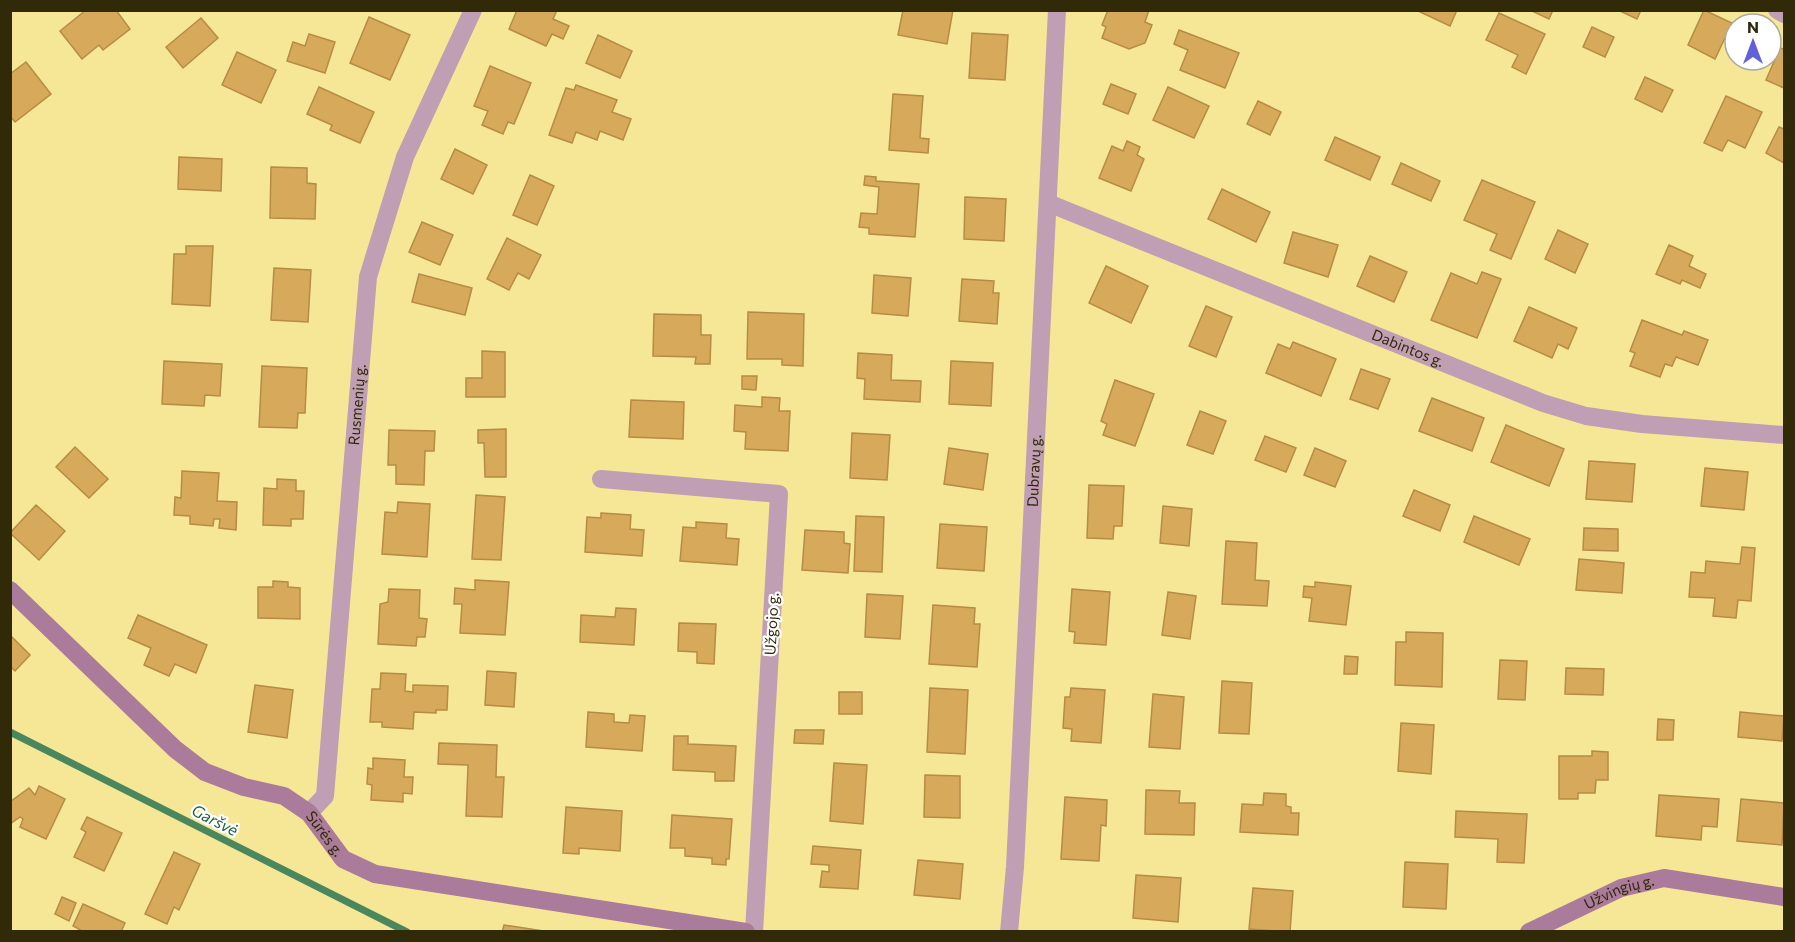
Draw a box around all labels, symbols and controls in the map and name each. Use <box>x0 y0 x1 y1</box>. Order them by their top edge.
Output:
north arrow <box>1723 12 1783 72</box>
text: N <box>1747 17 1759 36</box>
street label: Dabintos g. <box>1369 325 1447 370</box>
street label: Rusmenių g. <box>344 363 369 446</box>
street label: Dubravų g. <box>1023 434 1044 507</box>
street label: Užgojo g. <box>760 592 782 656</box>
water label: Garšvė <box>189 800 242 840</box>
street label: Sūrės g. <box>303 807 348 860</box>
street label: Užvingių g. <box>1581 871 1656 912</box>

